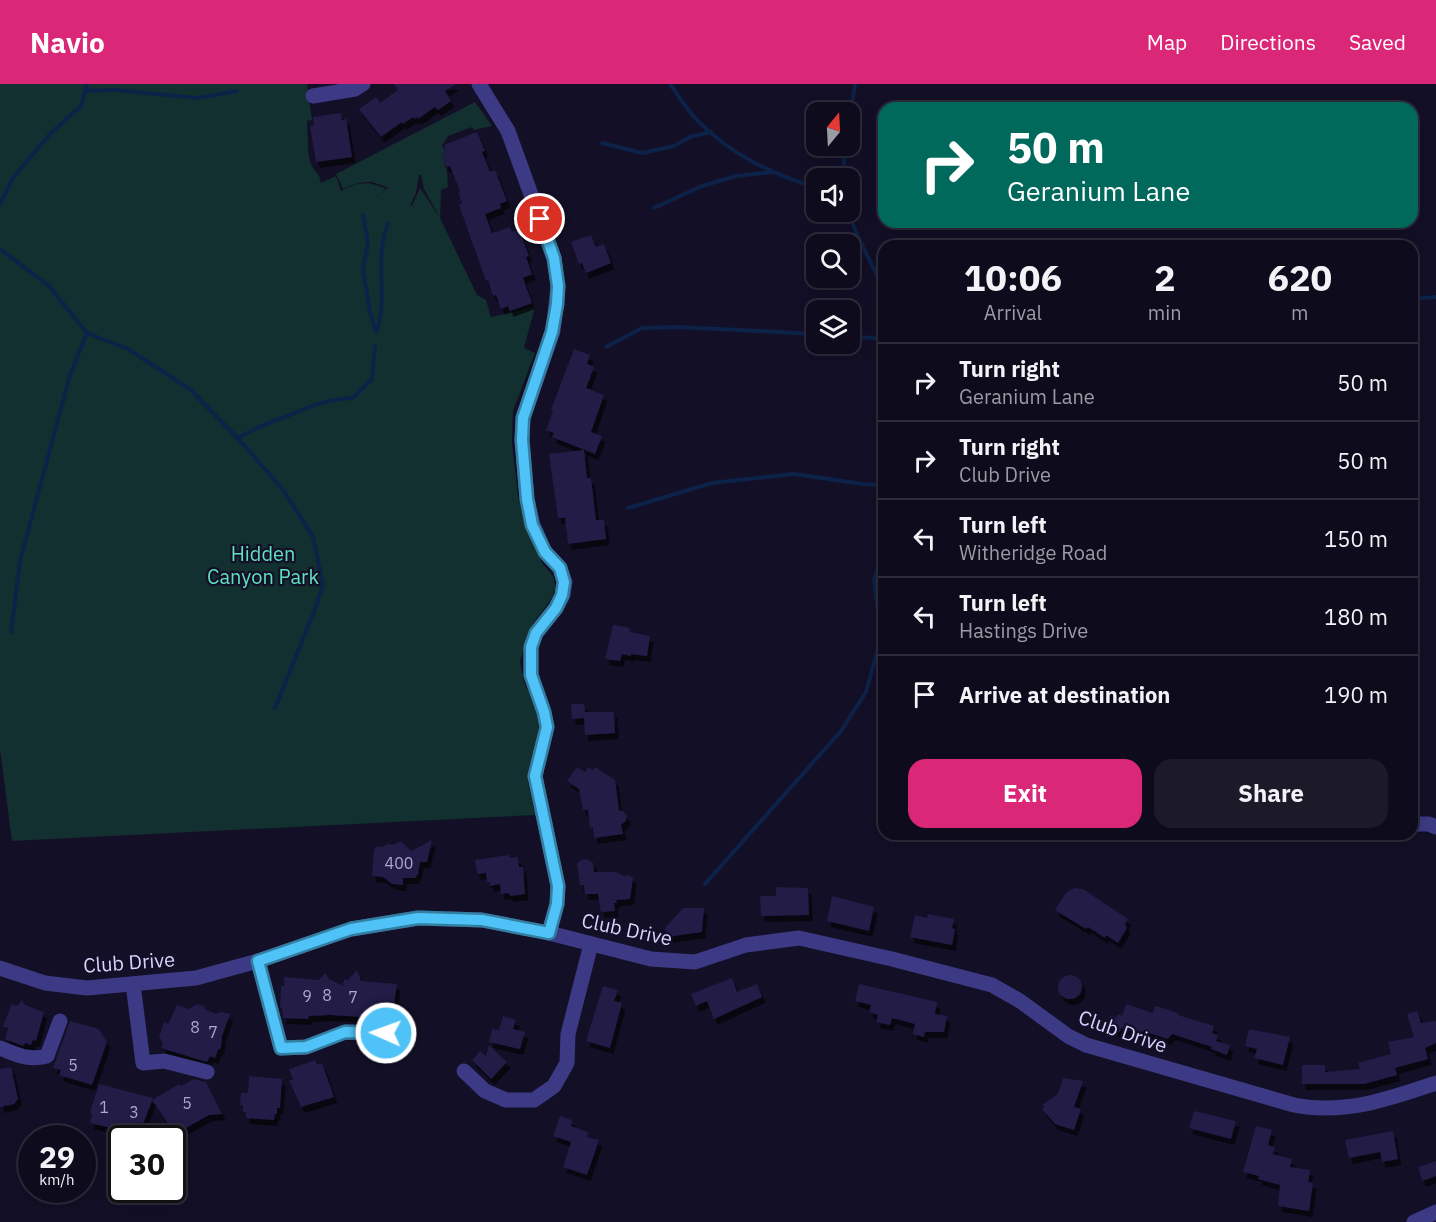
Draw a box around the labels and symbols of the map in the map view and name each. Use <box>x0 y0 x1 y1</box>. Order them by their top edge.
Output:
north arrow <box>806 102 860 156</box>
pin <box>514 193 565 244</box>
park label: Hidden Canyon Park <box>207 540 319 590</box>
house number: 400 <box>385 853 413 873</box>
street label: Club Drive <box>579 906 675 952</box>
street label: Club Drive <box>82 945 176 979</box>
house number: 8 <box>322 985 332 1005</box>
house number: 9 <box>302 986 312 1006</box>
house number: 7 <box>348 987 358 1007</box>
position arrow <box>354 1001 418 1065</box>
street label: Club Drive <box>1075 1003 1171 1059</box>
house number: 8 <box>190 1017 200 1037</box>
house number: 7 <box>208 1022 218 1042</box>
house number: 5 <box>68 1055 78 1075</box>
house number: 5 <box>182 1093 192 1113</box>
house number: 1 <box>99 1097 109 1117</box>
house number: 3 <box>129 1102 139 1122</box>
speed limit sign: 30 <box>108 1125 186 1203</box>

